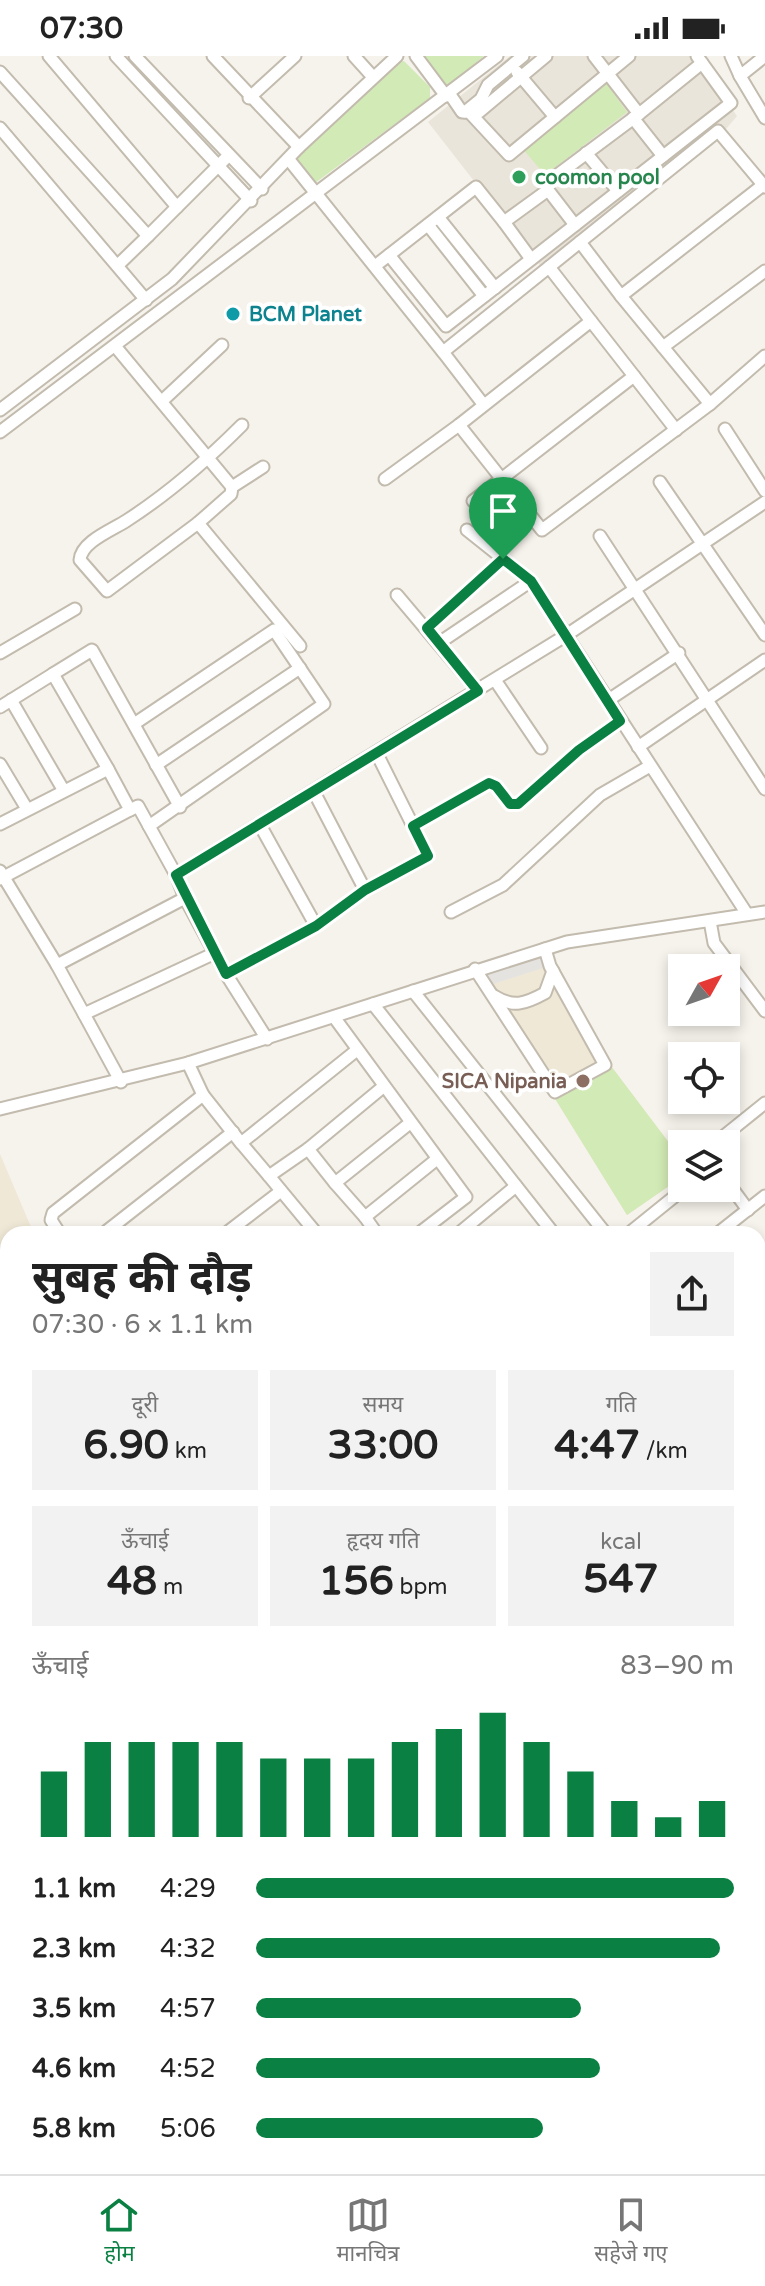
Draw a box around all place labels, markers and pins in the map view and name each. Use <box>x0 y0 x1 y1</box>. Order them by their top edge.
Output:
place label: coomon pool <box>535 166 660 190</box>
marker: coomon pool <box>510 168 528 186</box>
place label: BCM Planet <box>249 303 362 327</box>
marker: BCM Planet <box>224 305 242 323</box>
pin <box>469 477 537 559</box>
place label: SICA Nipania <box>442 1070 567 1094</box>
marker: SICA Nipania <box>574 1072 592 1090</box>

